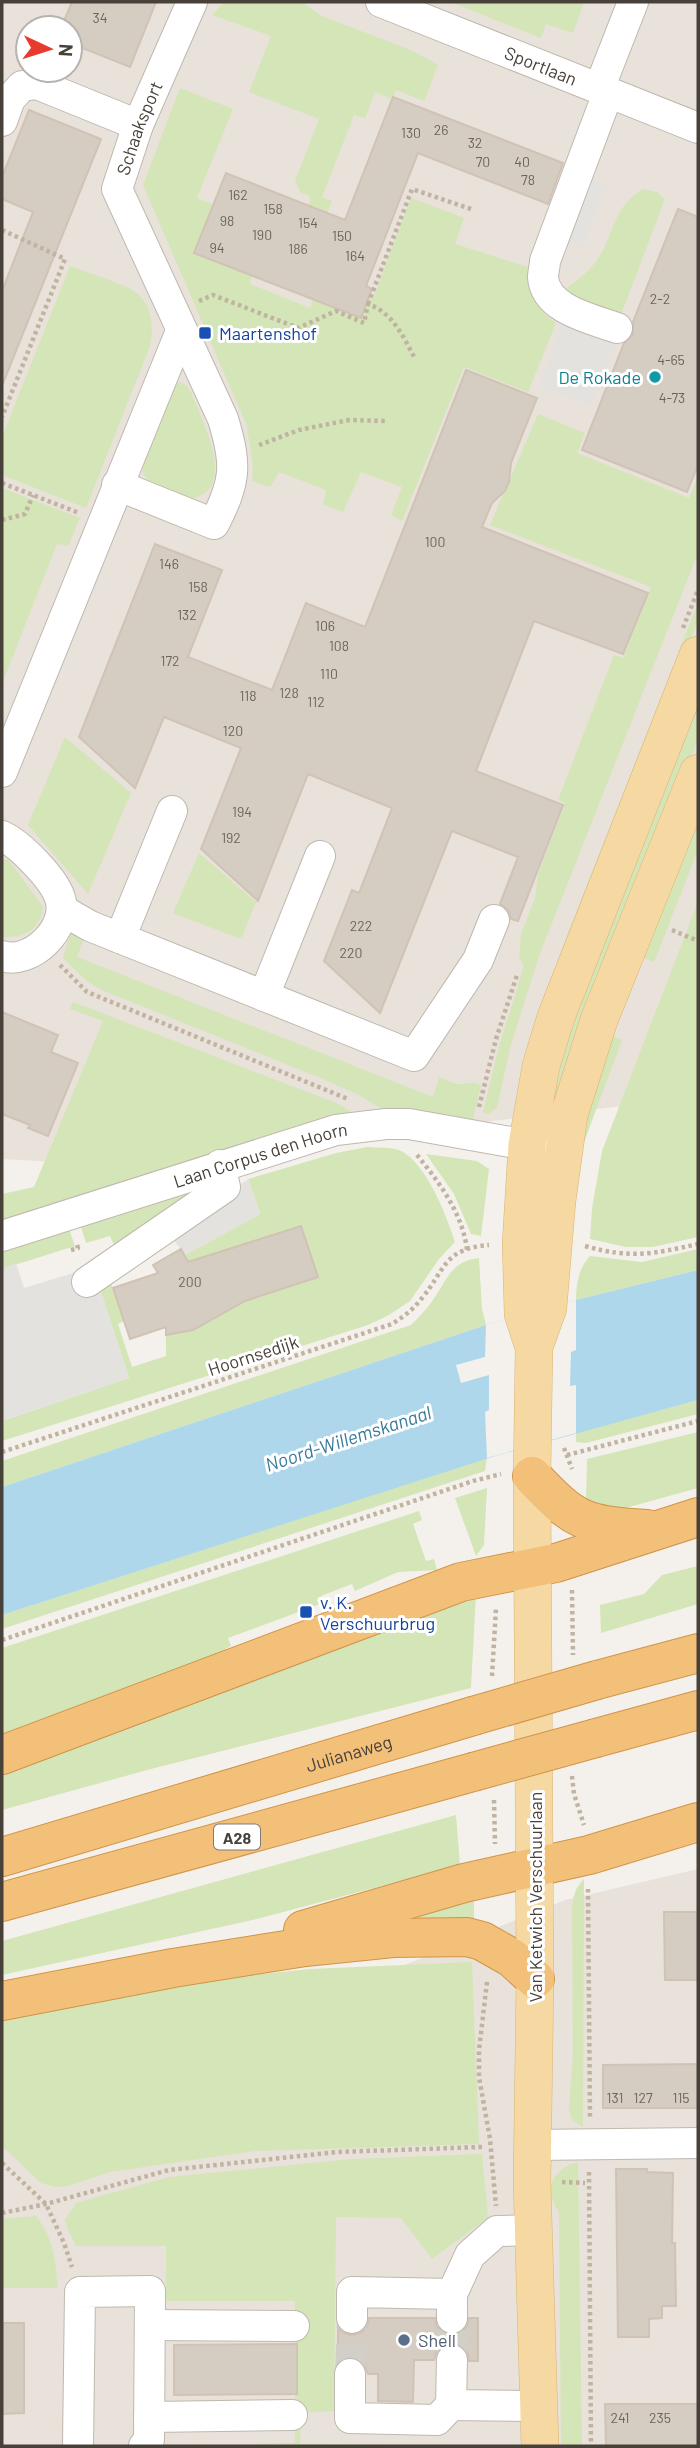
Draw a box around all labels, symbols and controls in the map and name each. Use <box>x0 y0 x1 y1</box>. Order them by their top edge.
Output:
house number: 34 <box>93 9 107 26</box>
north arrow <box>14 14 84 84</box>
street label: Sportlaan <box>502 41 580 90</box>
text: N <box>55 43 78 57</box>
street label: Schaaksport <box>111 78 167 178</box>
house number: 26 <box>434 121 448 138</box>
house number: 130 <box>401 124 421 141</box>
house number: 32 <box>468 134 482 151</box>
house number: 70 <box>476 153 490 170</box>
house number: 40 <box>514 153 530 170</box>
house number: 78 <box>521 171 535 188</box>
house number: 162 <box>228 186 248 203</box>
house number: 158 <box>263 200 283 217</box>
house number: 98 <box>220 212 234 229</box>
house number: 154 <box>298 214 318 231</box>
house number: 190 <box>252 226 272 243</box>
house number: 150 <box>332 227 352 244</box>
house number: 94 <box>209 239 225 256</box>
house number: 186 <box>288 240 308 257</box>
house number: 164 <box>345 247 365 264</box>
house number: 2-2 <box>650 290 670 307</box>
place label: Maartenshof <box>219 322 317 344</box>
marker: Maartenshof <box>197 325 213 341</box>
house number: 4-65 <box>657 351 685 368</box>
place label: De Rokade <box>558 366 641 388</box>
marker: De Rokade <box>647 369 663 385</box>
house number: 4-73 <box>659 389 685 406</box>
house number: 100 <box>425 533 445 550</box>
house number: 146 <box>159 555 179 572</box>
house number: 158 <box>188 578 208 595</box>
house number: 132 <box>177 606 197 623</box>
house number: 106 <box>315 617 335 634</box>
house number: 108 <box>329 637 349 654</box>
house number: 172 <box>160 652 180 669</box>
house number: 110 <box>320 665 338 682</box>
house number: 128 <box>279 684 299 701</box>
house number: 118 <box>239 687 257 704</box>
house number: 112 <box>307 693 325 710</box>
house number: 120 <box>223 722 243 739</box>
house number: 194 <box>232 803 252 820</box>
house number: 192 <box>221 829 241 846</box>
house number: 222 <box>350 917 372 934</box>
house number: 220 <box>340 944 362 961</box>
street label: Laan Corpus den Hoorn <box>170 1118 349 1192</box>
house number: 200 <box>178 1273 202 1290</box>
street label: Hoornsedijk <box>205 1330 301 1380</box>
water label: Noord-Willemskanaal <box>262 1400 435 1476</box>
place label: v. K. Verschuurbrug <box>320 1591 435 1634</box>
marker: v. K. Verschuurbrug <box>298 1604 314 1620</box>
street label: Julianaweg <box>303 1730 394 1776</box>
street label: Van Ketwich Verschuurlaan <box>524 1792 546 2002</box>
road number: A28 <box>214 1825 260 1850</box>
house number: 131 <box>607 2089 623 2106</box>
house number: 127 <box>633 2089 653 2106</box>
house number: 115 <box>672 2089 690 2106</box>
place label: Shell <box>418 2329 456 2351</box>
marker: Shell <box>396 2332 412 2348</box>
house number: 241 <box>611 2409 629 2426</box>
house number: 235 <box>649 2409 671 2426</box>

